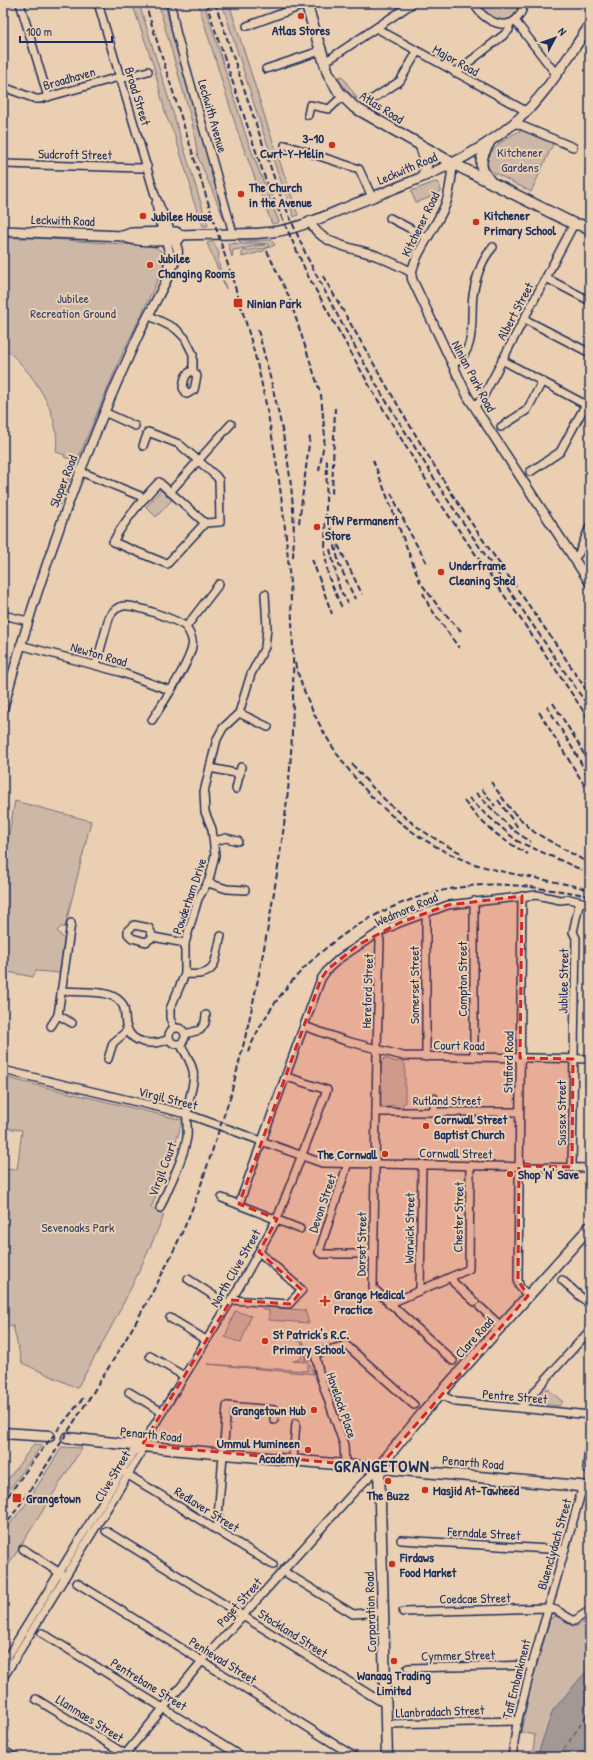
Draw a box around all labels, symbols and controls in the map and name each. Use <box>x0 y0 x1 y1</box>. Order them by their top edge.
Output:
marker: Atlas Stores <box>296 11 306 21</box>
scale bar <box>20 18 112 44</box>
north arrow <box>535 18 575 58</box>
place label: Atlas Stores <box>272 21 330 39</box>
text: 100 m <box>26 23 52 40</box>
text: N <box>555 25 570 38</box>
street label: Major Road <box>430 40 482 80</box>
street label: Broadhaven <box>41 62 97 94</box>
street label: Broad Street <box>121 65 156 128</box>
street label: Leckwith Avenue <box>194 77 232 155</box>
street label: Atlas Road <box>357 86 407 128</box>
place label: 3-10 Cwrt-Y-Melin <box>260 129 324 162</box>
marker: 3-10 Cwrt-Y-Melin <box>327 140 337 150</box>
park label: Kitchener Gardens <box>497 143 543 176</box>
street label: Sudcroft Street <box>38 144 113 164</box>
street label: Leckwith Road <box>374 147 440 189</box>
place label: The Church in the Avenue <box>248 178 313 211</box>
street label: Kitchener Road <box>397 188 443 260</box>
marker: The Church in the Avenue <box>236 189 246 199</box>
place label: Kitchener Primary School <box>484 206 557 240</box>
place label: Jubilee House <box>151 207 214 225</box>
street label: Leckwith Road <box>31 210 95 230</box>
marker: Jubilee House <box>138 211 148 221</box>
marker: Kitchener Primary School <box>471 217 481 227</box>
place label: Jubilee Changing Rooms <box>158 249 235 283</box>
marker: Jubilee Changing Rooms <box>145 260 155 270</box>
street label: Albert Street <box>492 278 538 343</box>
park label: Jubilee Recreation Ground <box>30 289 116 322</box>
place label: Ninian Park <box>247 294 302 312</box>
marker: Ninian Park <box>232 297 244 309</box>
street label: Ninian Park Road <box>448 337 500 415</box>
street label: Sloper Road <box>45 452 81 510</box>
place label: TfW Permanent Store <box>324 511 399 544</box>
marker: TfW Permanent Store <box>312 522 322 532</box>
place label: Underframe Cleaning Shed <box>449 556 516 590</box>
marker: Underframe Cleaning Shed <box>436 567 446 577</box>
street label: Newton Road <box>69 637 129 671</box>
street label: Powderham Drive <box>168 855 210 937</box>
street label: Wedmore Road <box>372 888 440 930</box>
street label: Compton Street <box>453 941 471 1017</box>
street label: Somerset Street <box>405 945 423 1024</box>
street label: Jubilee Street <box>553 948 573 1014</box>
street label: Hereford Street <box>357 953 377 1029</box>
street label: Stafford Road <box>498 1031 518 1093</box>
street label: Court Road <box>433 1036 485 1054</box>
street label: Sussex Street <box>552 1080 570 1146</box>
street label: Virgil Street <box>136 1082 200 1114</box>
street label: Rutland Street <box>413 1091 482 1109</box>
place label: Cornwall Street Baptist Church <box>434 1110 508 1144</box>
marker: Cornwall Street Baptist Church <box>421 1121 431 1131</box>
street label: Virgil Court <box>143 1138 181 1199</box>
street label: Cornwall Street <box>419 1143 493 1163</box>
place label: The Cornwall <box>316 1145 377 1163</box>
marker: The Cornwall <box>380 1149 390 1159</box>
place label: Shop 'N' Save <box>518 1165 580 1184</box>
marker: Shop 'N' Save <box>505 1169 515 1179</box>
street label: Devon Street <box>304 1171 341 1235</box>
street label: Chester Street <box>448 1181 468 1252</box>
street label: Warwick Street <box>399 1192 419 1264</box>
street label: Dorset Street <box>351 1211 371 1276</box>
park label: Sevenoaks Park <box>42 1218 115 1236</box>
street label: North Clive Street <box>205 1225 265 1310</box>
place label: Grange Medical Practice <box>334 1285 405 1318</box>
marker: Grange Medical Practice <box>319 1295 331 1307</box>
street label: Clare Road <box>451 1312 497 1362</box>
place label: St Patrick's R.C. Primary School <box>273 1325 350 1359</box>
marker: St Patrick's R.C. Primary School <box>260 1336 270 1346</box>
street label: Havelock Place <box>322 1370 362 1440</box>
street label: Pentre Street <box>482 1384 549 1408</box>
place label: Grangetown Hub <box>232 1401 307 1420</box>
marker: Grangetown Hub <box>309 1405 319 1415</box>
street label: Penarth Road <box>119 1422 183 1446</box>
place label: Ummul Mumineen Academy <box>217 1434 300 1468</box>
marker: Ummul Mumineen Academy <box>303 1445 313 1455</box>
street label: Clive Street <box>90 1446 135 1505</box>
street label: Penarth Road <box>442 1450 504 1474</box>
district label: GRANGETOWN <box>334 1454 430 1477</box>
marker: The Buzz <box>383 1476 393 1486</box>
place label: Masjid At-Tawheed <box>433 1481 520 1499</box>
street label: Redlaver Street <box>171 1482 243 1536</box>
marker: Masjid At-Tawheed <box>420 1485 430 1495</box>
place label: The Buzz <box>366 1486 410 1504</box>
place label: Grangetown <box>26 1489 81 1508</box>
marker: Grangetown <box>11 1492 23 1504</box>
street label: Blaenclydach Street <box>532 1496 576 1592</box>
street label: Ferndale Street <box>446 1522 521 1544</box>
place label: Firdaws Food Market <box>399 1548 457 1581</box>
marker: Firdaws Food Market <box>387 1559 397 1569</box>
street label: Corporation Road <box>360 1571 380 1653</box>
street label: Paget Street <box>212 1573 266 1630</box>
street label: Coedcae Street <box>439 1588 511 1608</box>
street label: Stockland Street <box>255 1604 332 1662</box>
street label: Penhevad Street <box>186 1632 261 1688</box>
street label: Taff Embankment <box>497 1637 535 1721</box>
street label: Cymmer Street <box>421 1645 496 1665</box>
street label: Pentrebane Street <box>107 1653 191 1715</box>
marker: Wanaag Trading Limited <box>389 1656 399 1666</box>
place label: Wanaag Trading Limited <box>357 1666 431 1699</box>
street label: Llanmaes Street <box>53 1690 128 1746</box>
street label: Llanbradach Street <box>395 1700 485 1722</box>

